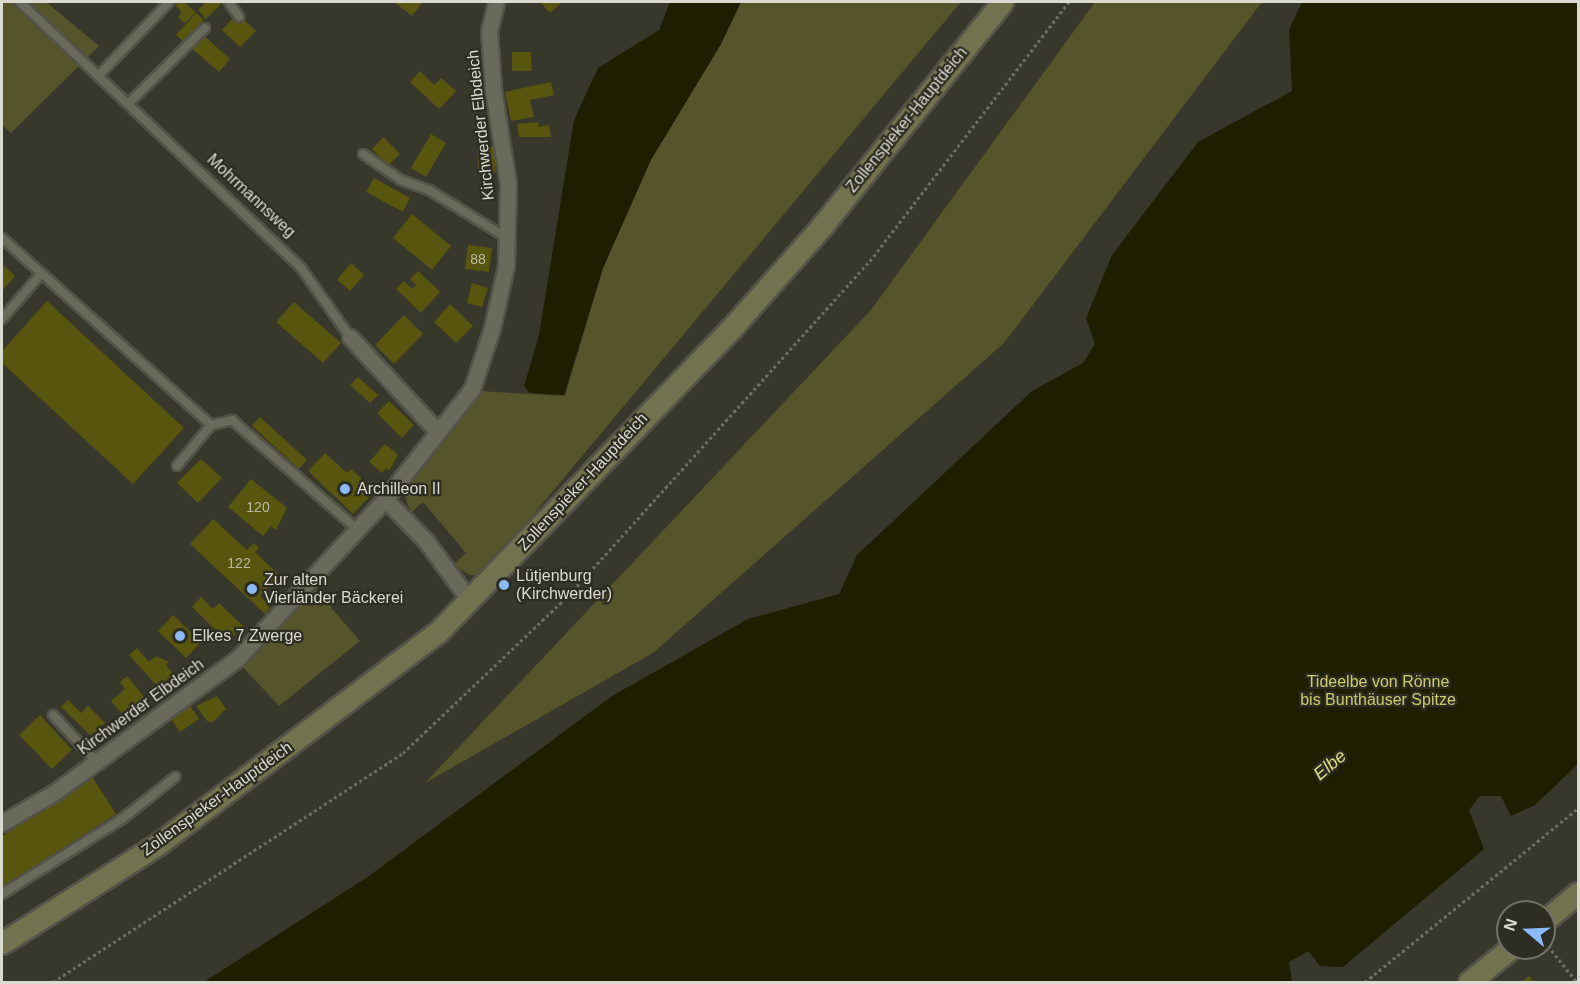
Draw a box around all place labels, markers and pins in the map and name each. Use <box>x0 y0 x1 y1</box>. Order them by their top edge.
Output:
place label: Archilleon II <box>357 479 441 499</box>
marker: Archilleon II <box>338 482 352 496</box>
place label: Lütjenburg (Kirchwerder) <box>516 566 612 604</box>
place label: Zur alten Vierländer Bäckerei <box>264 570 403 608</box>
marker: Lütjenburg (Kirchwerder) <box>497 578 511 592</box>
marker: Zur alten Vierländer Bäckerei <box>245 582 259 596</box>
place label: Elkes 7 Zwerge <box>192 626 302 646</box>
marker: Elkes 7 Zwerge <box>173 629 187 643</box>

